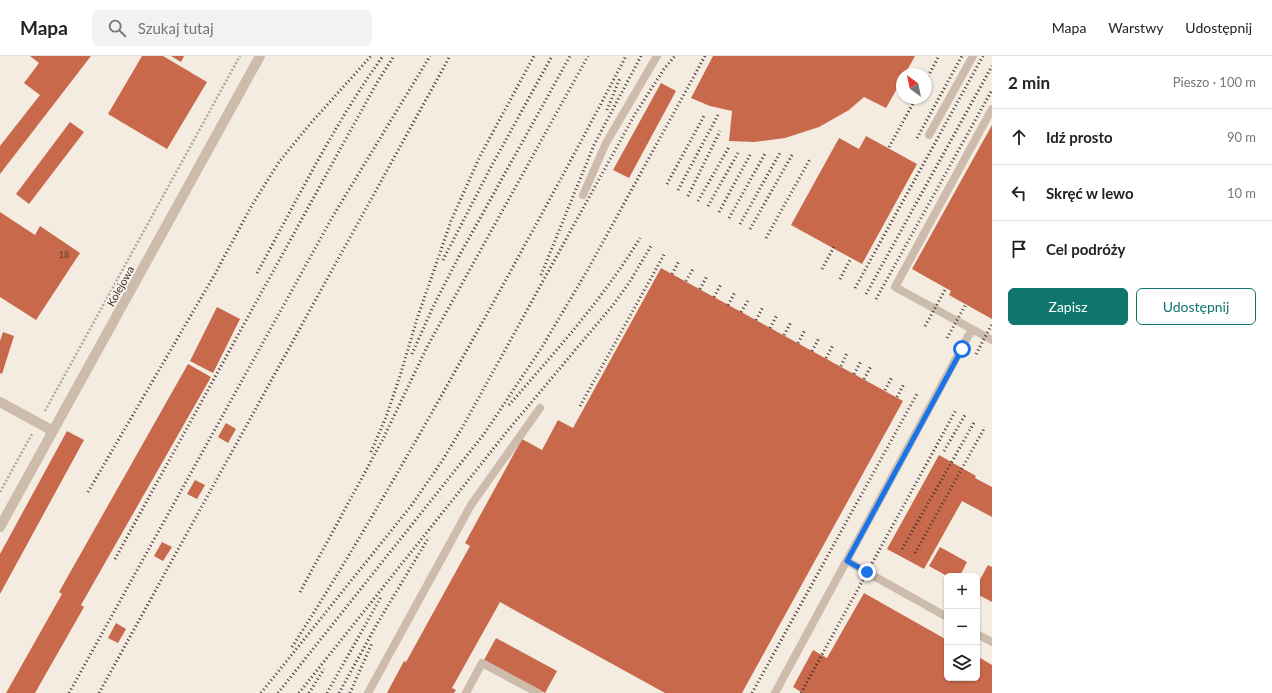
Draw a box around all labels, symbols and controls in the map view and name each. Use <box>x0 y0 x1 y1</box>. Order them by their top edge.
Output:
search box <box>92 10 372 46</box>
text: Mapa <box>20 16 68 39</box>
icon: search <box>106 17 128 39</box>
text: Szukaj tutaj <box>138 19 214 37</box>
text: Mapa <box>1052 19 1086 36</box>
text: Warstwy <box>1108 19 1163 36</box>
text: Udostępnij <box>1185 19 1252 36</box>
north arrow <box>896 68 932 104</box>
text: 2 min <box>1008 72 1050 93</box>
text: Pieszo · 100 m <box>1173 74 1256 90</box>
icon: ahead <box>1008 126 1030 148</box>
text: Idź prosto <box>1046 128 1113 146</box>
text: 90 m <box>1227 129 1256 145</box>
icon: left <box>1008 182 1030 204</box>
text: Skręć w lewo <box>1046 184 1134 202</box>
text: 10 m <box>1227 185 1256 201</box>
icon: arrive <box>1008 238 1030 260</box>
text: Cel podróży <box>1046 240 1125 258</box>
house number: 18 <box>59 249 69 260</box>
street label: Kolejowa <box>104 263 136 309</box>
button: Zapisz <box>1008 288 1128 325</box>
button: Udostępnij <box>1136 288 1256 325</box>
route start <box>953 340 971 358</box>
route end <box>858 563 876 581</box>
map controls <box>944 573 980 681</box>
button: + <box>944 573 980 609</box>
button: − <box>944 609 980 645</box>
button: layers <box>944 645 980 681</box>

